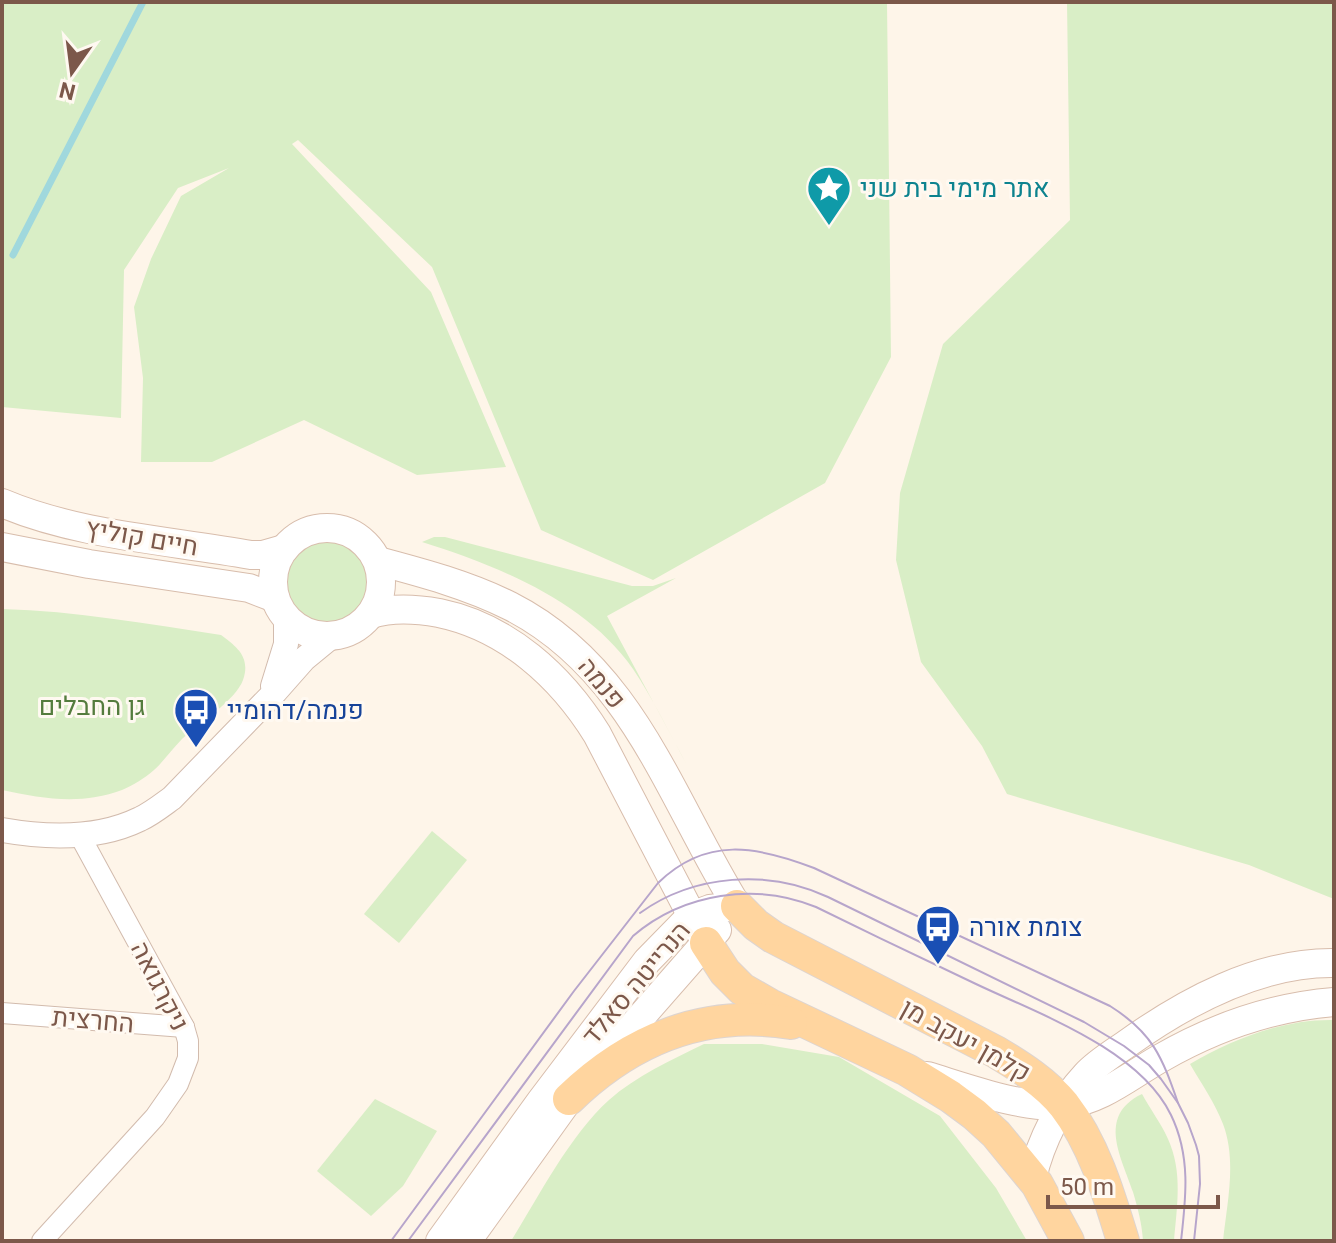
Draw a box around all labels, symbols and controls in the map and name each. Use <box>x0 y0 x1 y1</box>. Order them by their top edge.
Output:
north arrow <box>32 32 112 112</box>
text: N <box>57 77 78 105</box>
place icon: אתר מימי בית שני <box>805 164 853 227</box>
place label: אתר מימי בית שני <box>860 173 1049 203</box>
street label: חיים קוליץ <box>84 512 200 562</box>
street label: פנמה <box>572 651 632 715</box>
bus stop icon: פנמה/דהומיי <box>172 686 220 749</box>
park label: גן החבלים <box>39 691 145 721</box>
place label: פנמה/דהומיי <box>227 695 364 725</box>
bus stop icon: צומת אורה <box>914 903 962 966</box>
place label: צומת אורה <box>969 912 1082 942</box>
street label: הנרייטה סאלד <box>576 915 696 1051</box>
street label: ניקרגואה <box>125 936 195 1036</box>
street label: קלמן יעקב מן <box>896 992 1036 1088</box>
street label: החרצית <box>51 1001 135 1039</box>
scale bar <box>1048 1159 1218 1209</box>
text: 50 m <box>1060 1173 1114 1201</box>

